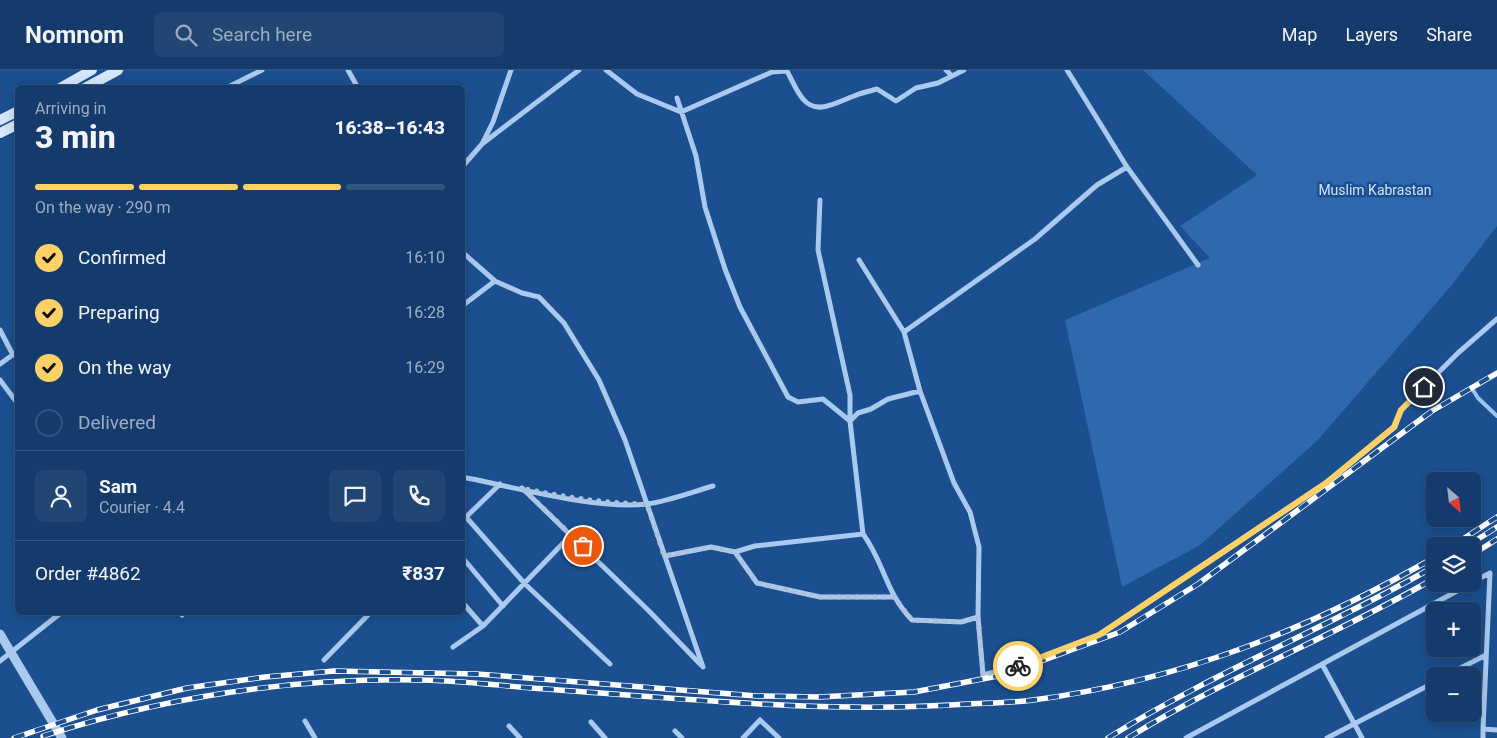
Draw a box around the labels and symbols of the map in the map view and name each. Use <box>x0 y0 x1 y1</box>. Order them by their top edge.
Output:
park label: Muslim Kabrastan <box>1318 182 1432 198</box>
pin <box>1403 366 1445 408</box>
north arrow <box>1426 472 1481 528</box>
pin <box>562 525 604 567</box>
courier <box>993 641 1043 691</box>

